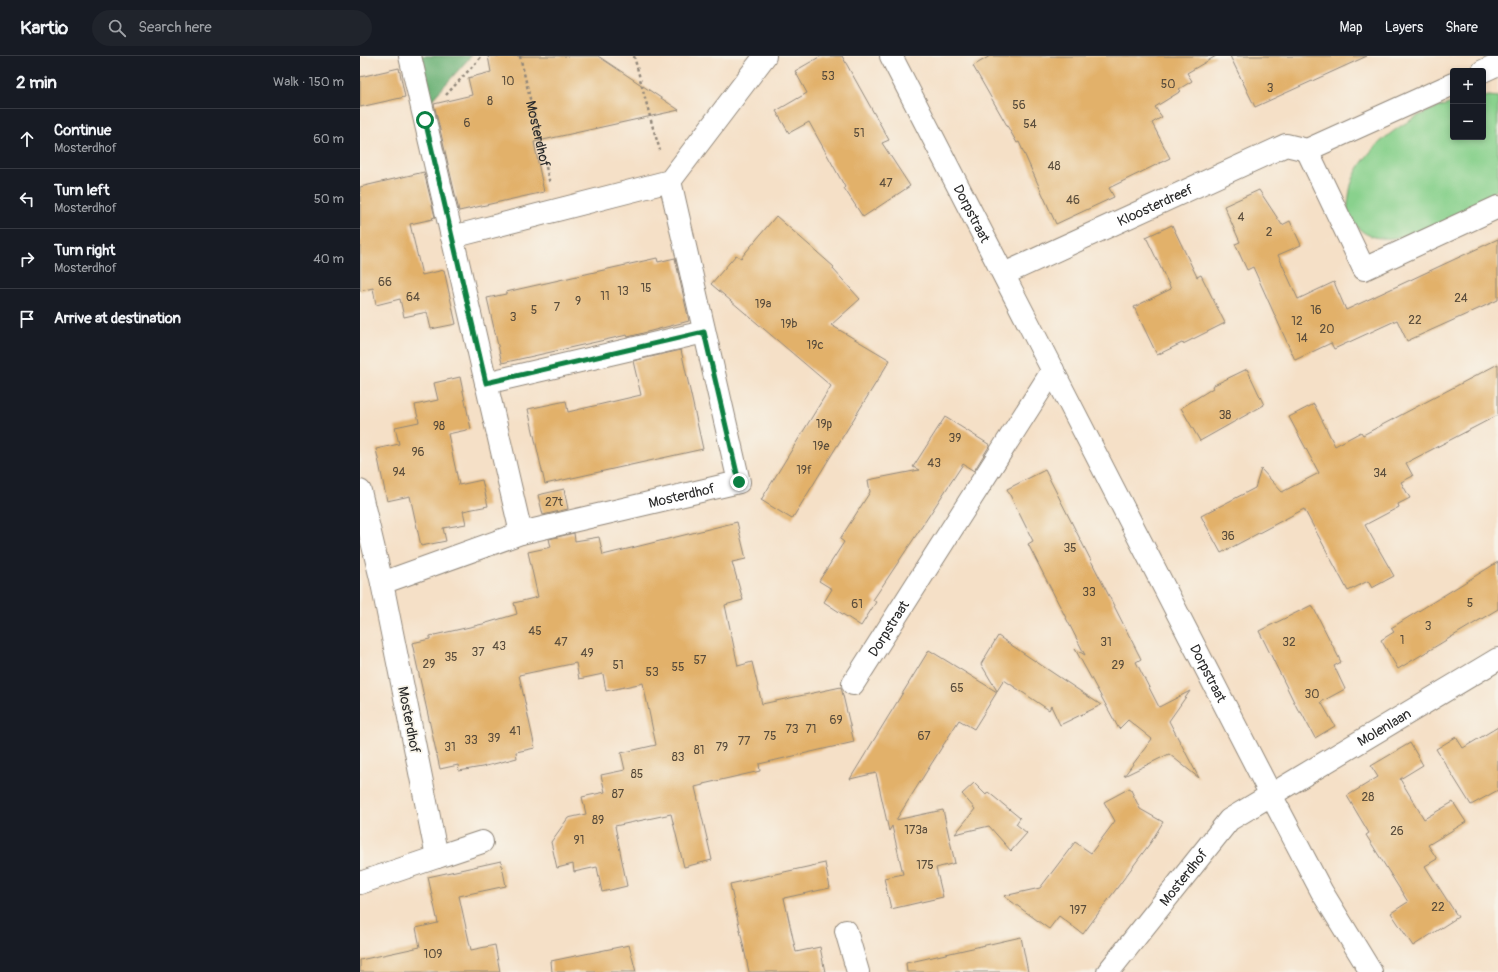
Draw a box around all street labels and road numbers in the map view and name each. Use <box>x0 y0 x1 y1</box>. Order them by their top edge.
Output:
street label: Mosterdhof <box>522 99 554 169</box>
street label: Kloosterdreef <box>1114 180 1196 230</box>
street label: Dorpstraat <box>950 181 994 246</box>
street label: Mosterdhof <box>647 479 717 511</box>
street label: Dorpstraat <box>864 597 913 660</box>
street label: Dorpstraat <box>1186 641 1231 705</box>
street label: Mosterdhof <box>394 685 424 755</box>
street label: Molenlaan <box>1354 705 1414 750</box>
street label: Mosterdhof <box>1156 845 1211 909</box>

